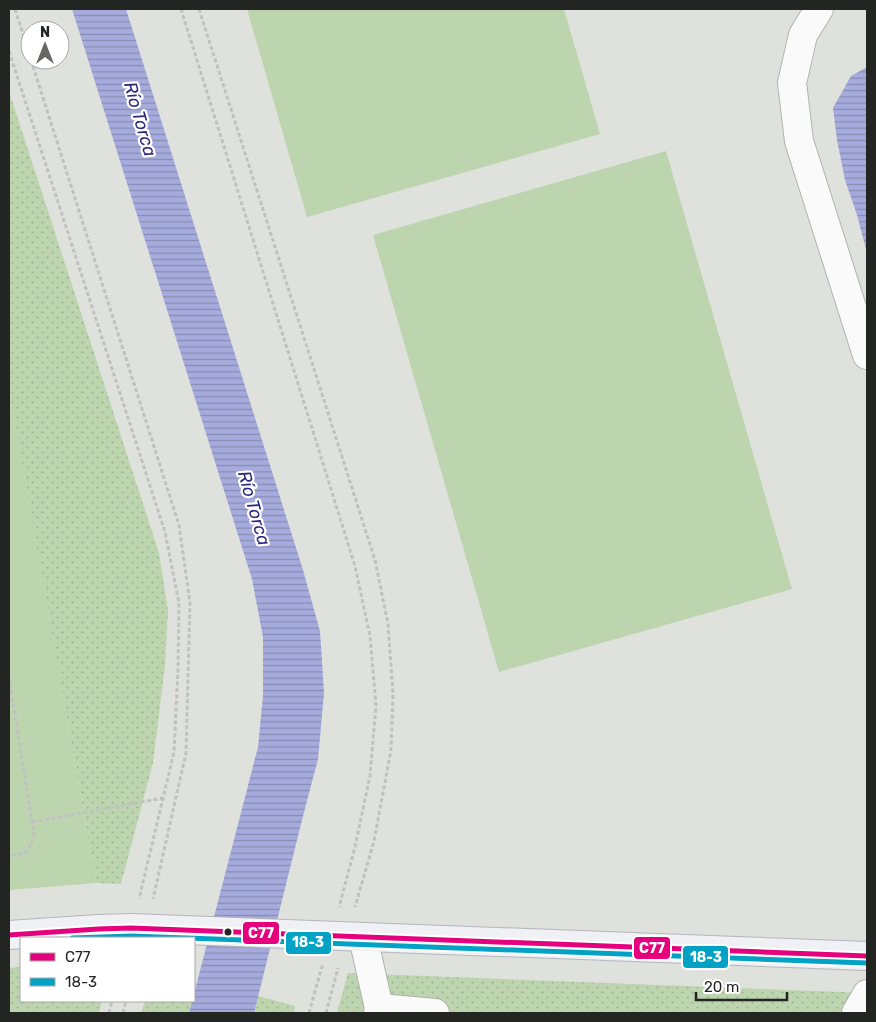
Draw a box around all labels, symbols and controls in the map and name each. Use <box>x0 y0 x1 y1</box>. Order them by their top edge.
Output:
north arrow <box>20 20 70 70</box>
text: N <box>40 24 50 41</box>
water label: Río Torca <box>119 79 161 159</box>
water label: Río Torca <box>233 468 275 548</box>
line badge: C77 <box>242 921 280 945</box>
text: C77 <box>248 925 274 942</box>
unlabelled marker <box>223 927 233 937</box>
line badge: 18-3 <box>285 931 332 955</box>
text: 18-3 <box>292 934 324 951</box>
line badge: C77 <box>633 936 671 960</box>
legend <box>20 937 195 1002</box>
text: C77 <box>639 940 665 957</box>
line badge: 18-3 <box>682 945 729 969</box>
text: C77 <box>65 948 91 966</box>
text: 18-3 <box>690 949 722 966</box>
scale bar <box>696 970 787 1002</box>
text: 18-3 <box>65 973 97 991</box>
text: 20 m <box>704 978 739 996</box>

